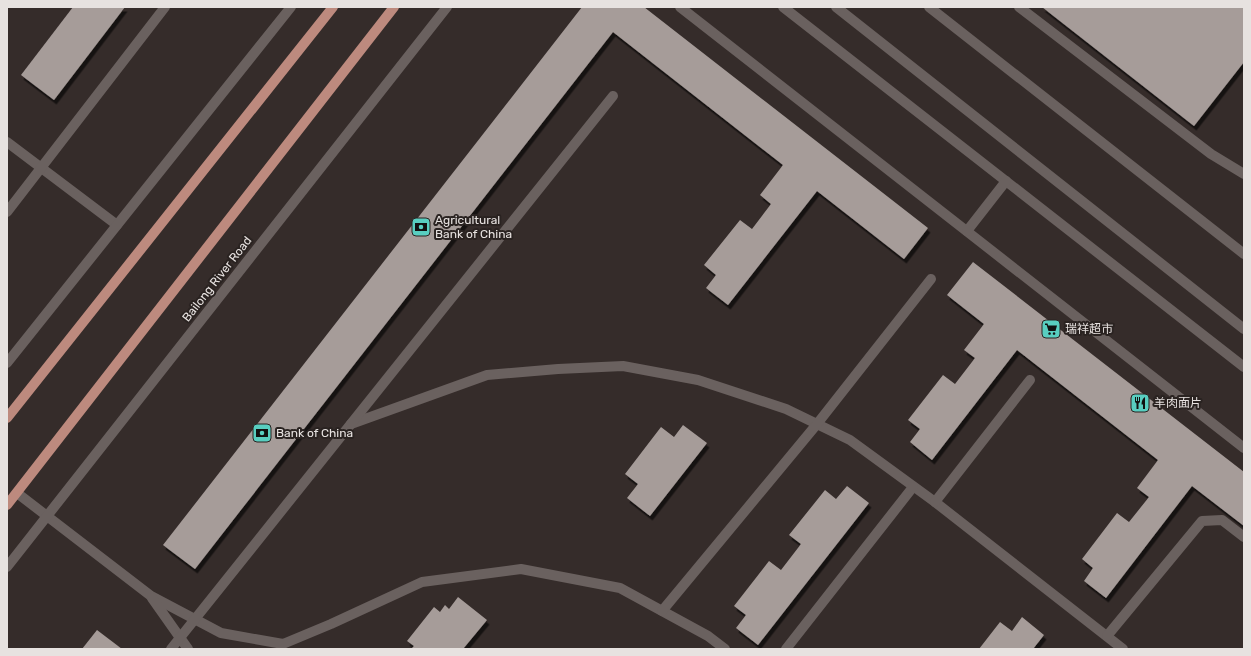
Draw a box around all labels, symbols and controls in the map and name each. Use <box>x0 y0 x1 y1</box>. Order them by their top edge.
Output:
place label: Agricultural Bank of China <box>435 213 512 241</box>
bank icon: Agricultural Bank of China <box>410 216 432 238</box>
street label: Bailong River Road <box>179 234 255 324</box>
supermarket icon: 瑞祥超市 <box>1040 318 1062 340</box>
place label: 瑞祥超市 <box>1065 322 1113 336</box>
restaurant icon: 羊肉面片 <box>1129 392 1151 414</box>
place label: 羊肉面片 <box>1154 396 1202 410</box>
bank icon: Bank of China <box>251 422 273 444</box>
place label: Bank of China <box>276 426 353 440</box>

